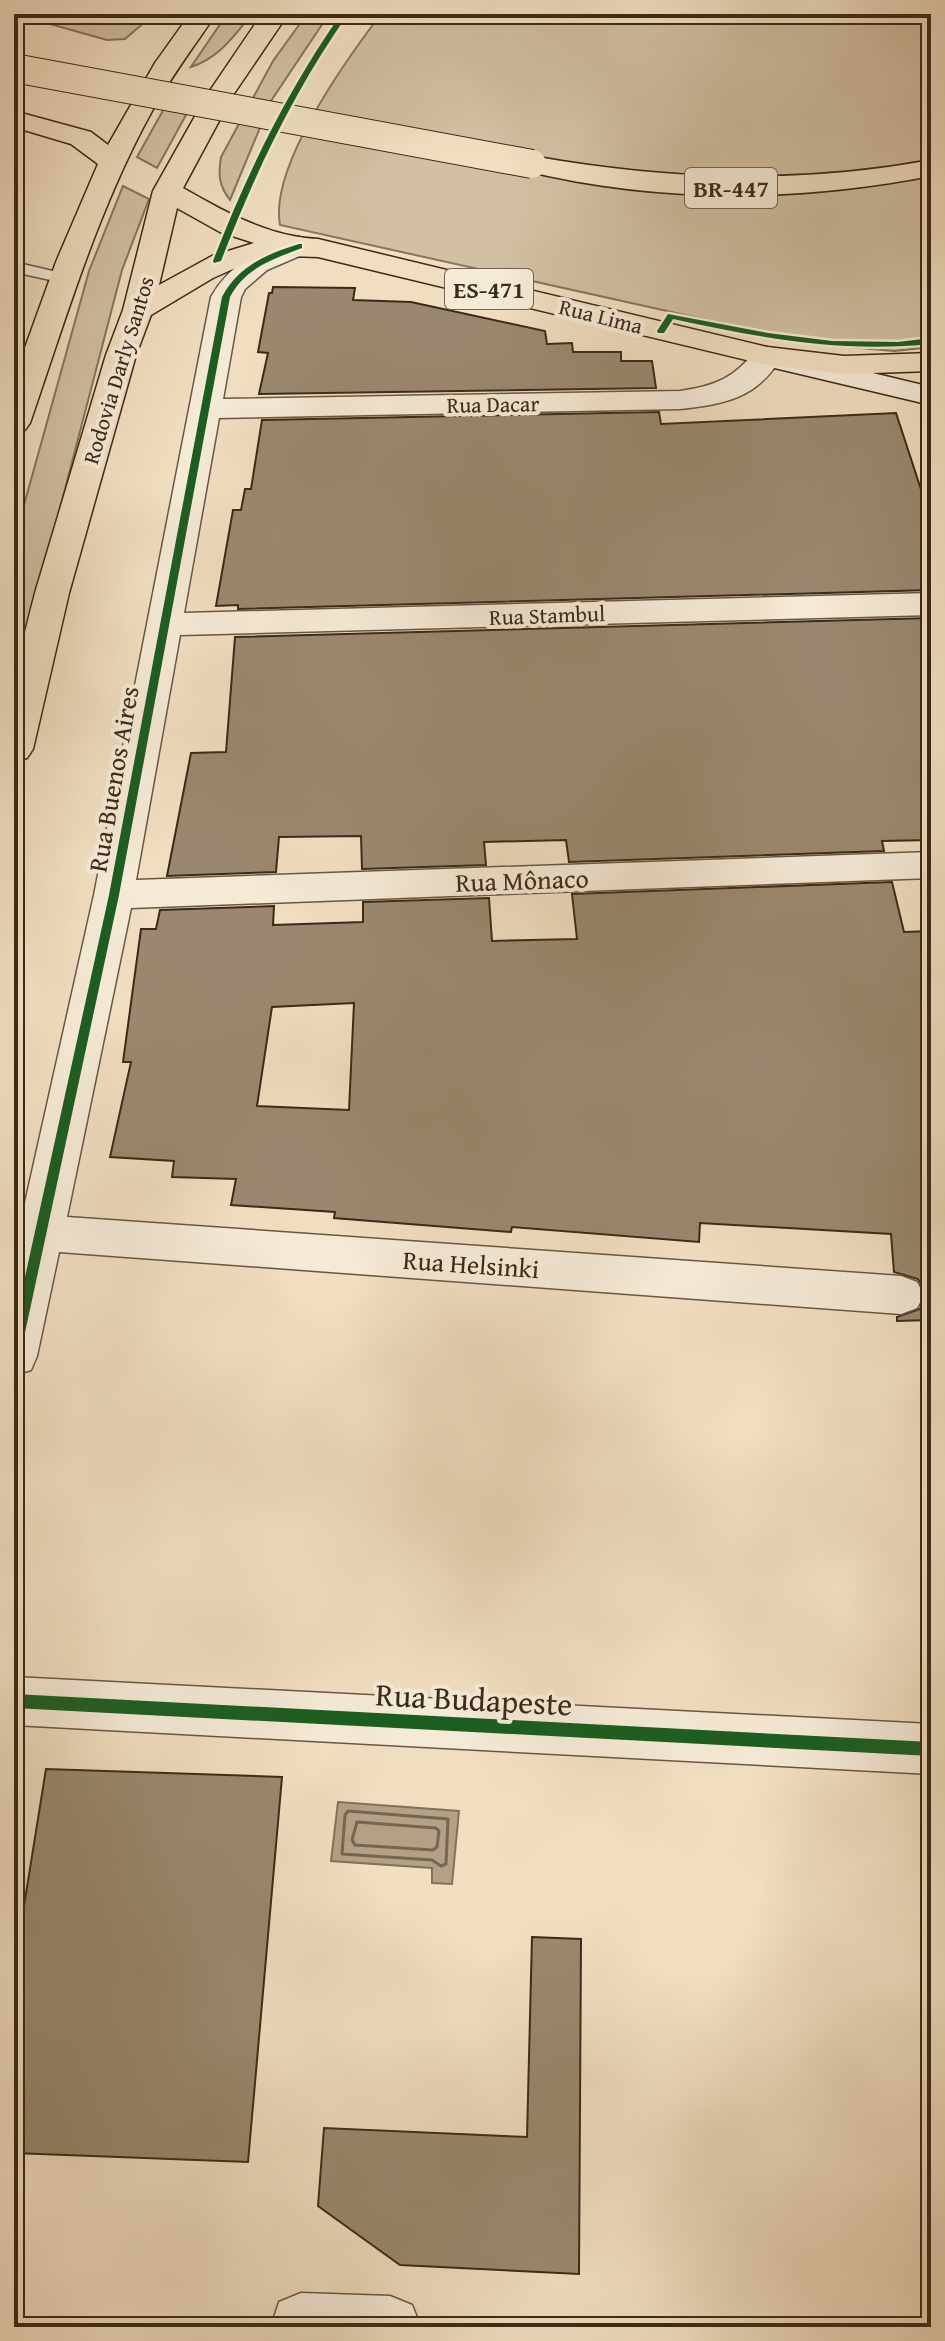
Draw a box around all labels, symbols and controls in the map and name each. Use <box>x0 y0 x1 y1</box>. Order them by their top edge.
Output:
road number: BR-447 <box>685 168 777 208</box>
road number: ES-471 <box>445 269 533 309</box>
street label: Rodovia Darly Santos <box>74 272 162 468</box>
street label: Rua Lima <box>556 290 647 342</box>
street label: Rua Dacar <box>446 387 540 421</box>
street label: Rua Stambul <box>488 597 606 633</box>
street label: Rua Buenos Aires <box>77 683 149 875</box>
street label: Rua Mônaco <box>455 858 589 902</box>
street label: Rua Helsinki <box>402 1240 540 1288</box>
street label: Rua Budapeste <box>374 1670 574 1728</box>

